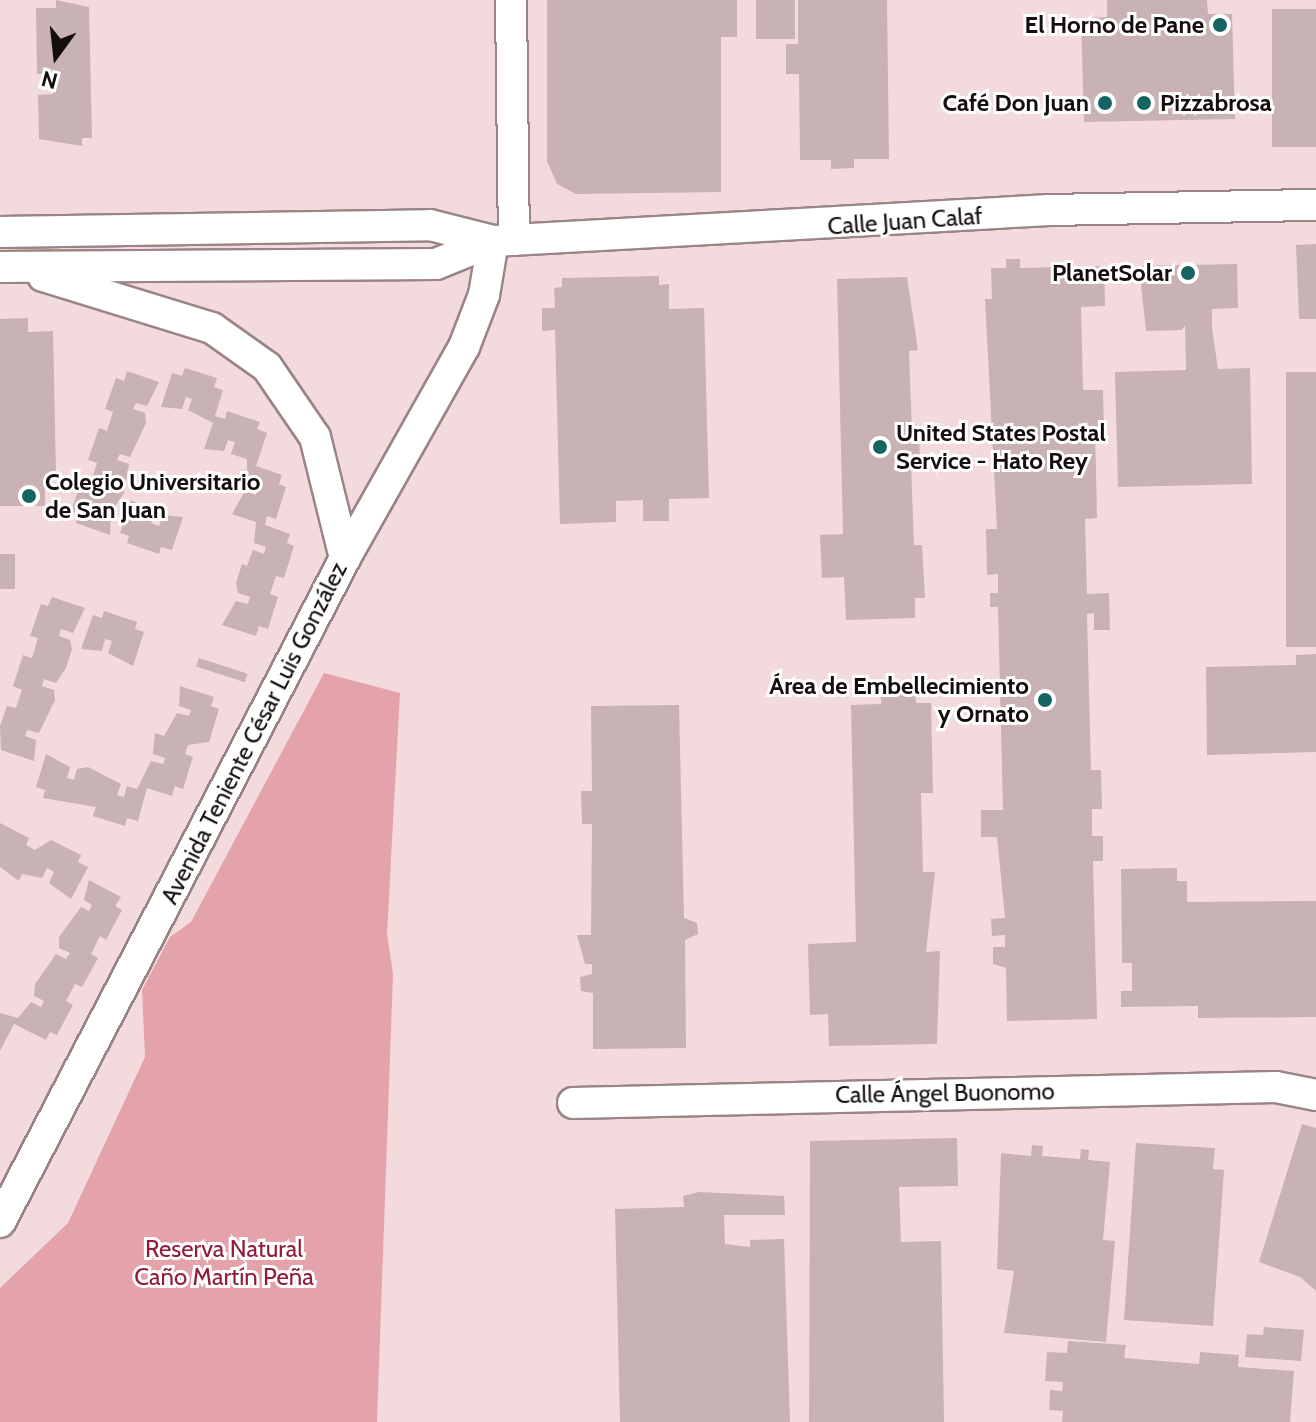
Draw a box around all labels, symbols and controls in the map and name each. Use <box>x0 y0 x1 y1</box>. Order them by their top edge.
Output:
place label: El Horno de Pane <box>1025 11 1204 39</box>
north arrow <box>16 16 96 96</box>
marker: El Horno de Pane <box>1211 16 1229 34</box>
text: N <box>39 65 61 95</box>
place label: Café Don Juan <box>942 89 1089 117</box>
place label: Pizzabrosa <box>1160 89 1272 117</box>
marker: Café Don Juan <box>1096 94 1114 112</box>
marker: Pizzabrosa <box>1135 94 1153 112</box>
street label: Calle Juan Calaf <box>827 201 983 241</box>
place label: PlanetSolar <box>1052 259 1172 287</box>
marker: PlanetSolar <box>1179 264 1197 282</box>
place label: United States Postal Service - Hato Rey <box>896 419 1106 475</box>
marker: United States Postal Service - Hato Rey <box>871 438 889 456</box>
place label: Colegio Universitario de San Juan <box>45 468 260 524</box>
marker: Colegio Universitario de San Juan <box>20 487 38 505</box>
street label: Avenida Teniente César Luis González <box>155 557 353 909</box>
place label: Área de Embellecimiento y Ornato <box>769 672 1029 728</box>
marker: Área de Embellecimiento y Ornato <box>1036 691 1054 709</box>
street label: Calle Ángel Buonomo <box>835 1077 1055 1109</box>
park label: Reserva Natural Caño Martín Peña <box>134 1235 314 1291</box>

